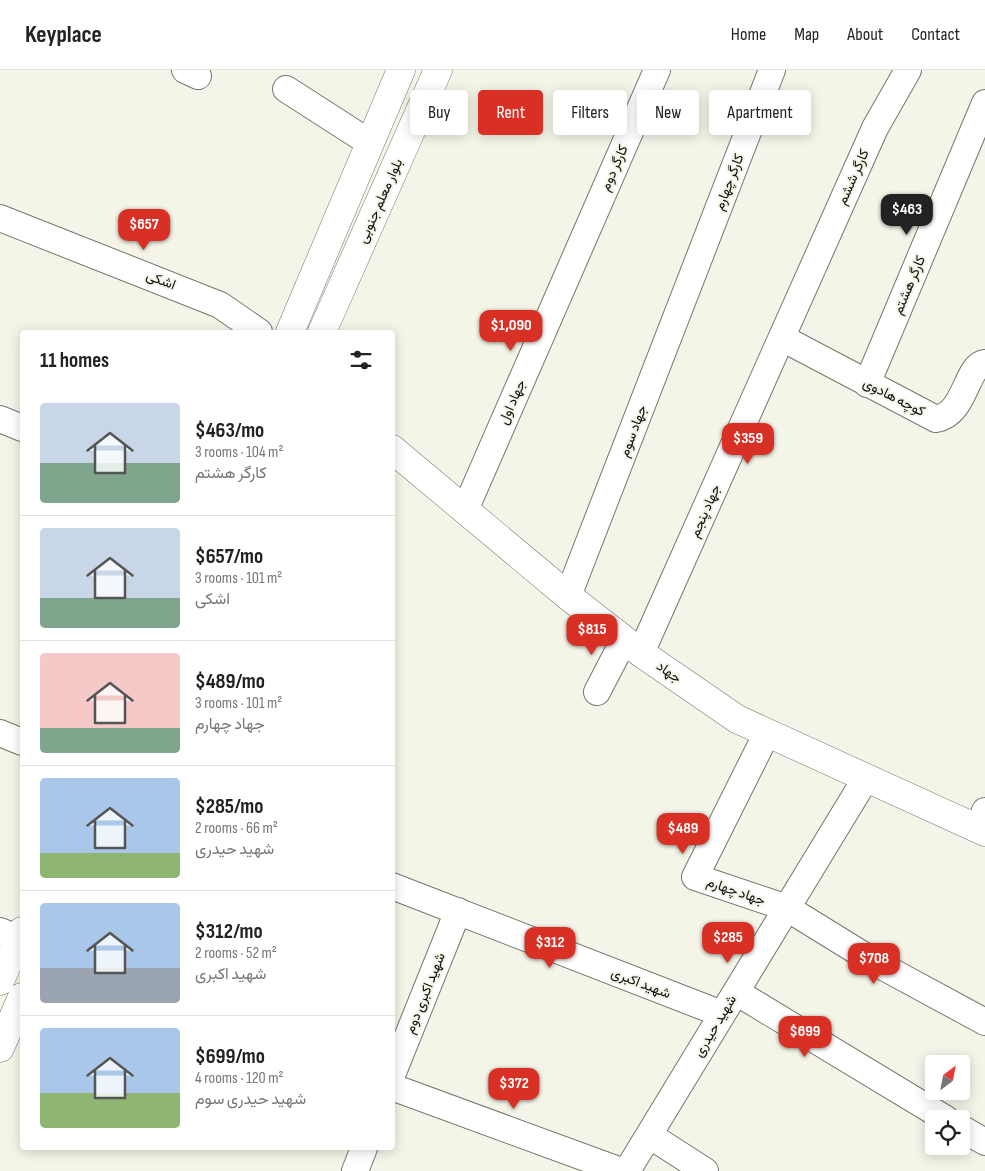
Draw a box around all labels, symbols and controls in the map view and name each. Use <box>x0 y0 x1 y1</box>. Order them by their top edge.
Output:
text: Keyplace <box>25 20 102 49</box>
text: Home <box>731 24 766 45</box>
text: Map <box>794 24 819 45</box>
text: About <box>847 24 883 45</box>
text: Contact <box>911 24 960 45</box>
chip: Buy <box>410 90 468 135</box>
chip: Rent <box>478 90 543 135</box>
chip: Filters <box>553 90 627 135</box>
chip: New <box>637 90 699 135</box>
chip: Apartment <box>709 90 811 135</box>
street label: کارگر دوم <box>596 142 632 194</box>
street label: کارگر ششم <box>833 147 873 207</box>
street label: کارگر چهارم <box>710 151 748 213</box>
street label: بلوار معلم جنوبی <box>354 156 406 246</box>
pin: $463 <box>877 194 937 236</box>
text: $463 <box>892 200 922 219</box>
pin: $657 <box>114 208 174 251</box>
text: $657 <box>129 215 159 234</box>
street label: کارگر هشتم <box>889 253 929 317</box>
street label: اشکی <box>144 267 178 293</box>
pin: $1,090 <box>470 310 552 352</box>
text: $1,090 <box>490 316 532 335</box>
icon: filters <box>347 346 375 374</box>
text: 11 homes <box>40 348 109 373</box>
street label: کوچه هادوی <box>860 374 928 421</box>
street label: جهاد اول <box>495 377 530 428</box>
street label: جهاد سوم <box>615 402 651 460</box>
text: $463/mo <box>195 418 264 443</box>
pin: $359 <box>718 422 778 465</box>
icon: home <box>80 423 140 483</box>
text: $359 <box>733 429 763 448</box>
text: 3 rooms · 104 m² <box>195 443 283 462</box>
text: کارگر هشتم <box>195 464 267 483</box>
street label: جهاد پنجم <box>686 482 725 541</box>
text: $657/mo <box>195 544 263 569</box>
icon: home <box>80 548 140 608</box>
text: 3 rooms · 101 m² <box>195 569 282 588</box>
text: اشکی <box>195 590 230 609</box>
pin: $815 <box>562 614 622 656</box>
text: $815 <box>577 620 607 639</box>
street label: جهاد <box>653 657 685 687</box>
text: $489/mo <box>195 669 265 694</box>
icon: home <box>80 673 140 733</box>
text: 3 rooms · 101 m² <box>195 694 282 713</box>
text: جهاد چهارم <box>195 715 265 734</box>
text: $285/mo <box>195 794 263 819</box>
icon: home <box>80 798 140 858</box>
pin: $489 <box>653 812 713 855</box>
text: 2 rooms · 66 m² <box>195 819 278 838</box>
text: $489 <box>668 819 698 838</box>
text: شهید حیدری <box>195 840 274 859</box>
street label: جهاد چهارم <box>704 873 768 910</box>
text: $312/mo <box>195 919 263 944</box>
pin: $285 <box>698 922 758 964</box>
icon: home <box>80 923 140 983</box>
pin: $312 <box>520 926 580 969</box>
text: $285 <box>713 928 743 947</box>
text: $312 <box>536 933 564 952</box>
pin: $708 <box>844 942 904 985</box>
text: 2 rooms · 52 m² <box>195 944 277 963</box>
text: $708 <box>859 949 889 968</box>
street label: شهید اکبری دوم <box>401 950 449 1036</box>
street label: شهید اکبری <box>609 964 673 1002</box>
text: شهید اکبری <box>195 965 266 984</box>
street label: شهید حیدری <box>690 992 740 1060</box>
pin: $699 <box>775 1016 835 1058</box>
text: $699 <box>790 1022 820 1041</box>
text: $699/mo <box>195 1044 265 1069</box>
icon: home <box>80 1048 140 1108</box>
north arrow <box>925 1055 970 1100</box>
map controls <box>925 1055 970 1155</box>
pin: $372 <box>484 1068 544 1110</box>
text: 4 rooms · 120 m² <box>195 1069 283 1088</box>
text: $372 <box>499 1074 529 1093</box>
text: شهید حیدری سوم <box>195 1090 306 1109</box>
button: locate <box>925 1110 970 1155</box>

